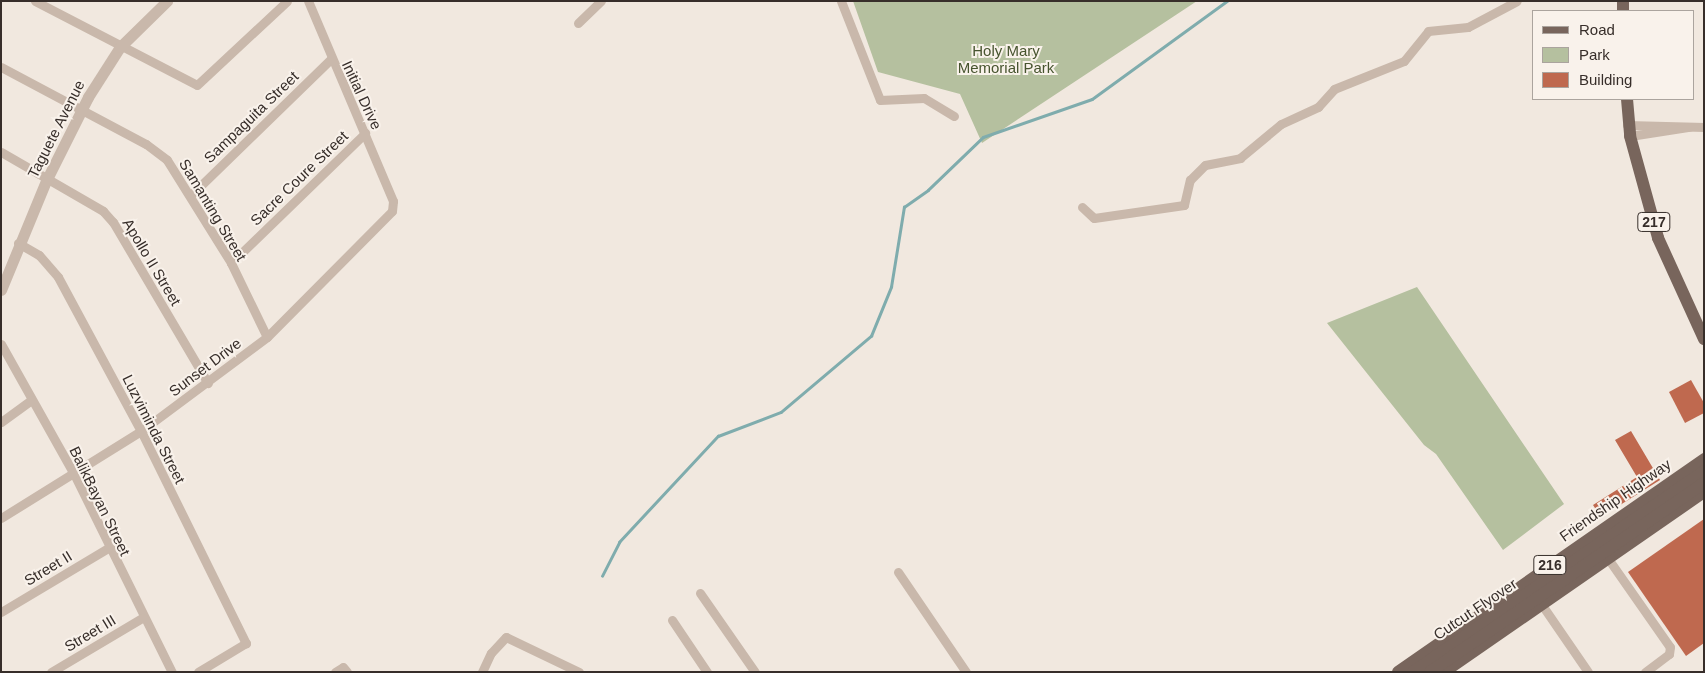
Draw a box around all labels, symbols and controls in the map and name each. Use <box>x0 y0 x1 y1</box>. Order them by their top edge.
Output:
legend <box>1532 10 1695 100</box>
text: Road <box>1579 21 1615 38</box>
park label: Holy Mary Memorial Park <box>958 41 1054 76</box>
text: Park <box>1579 46 1610 63</box>
street label: Initial Drive <box>338 58 386 132</box>
street label: Sampaguita Street <box>200 67 302 167</box>
text: Building <box>1579 71 1632 88</box>
street label: Taguete Avenue <box>23 77 89 181</box>
street label: Sacre Coure Street <box>247 127 351 229</box>
street label: Samanting Street <box>175 156 251 264</box>
road number: 217 <box>1636 210 1672 233</box>
street label: Apollo II Street <box>119 215 185 309</box>
street label: Sunset Drive <box>165 334 245 400</box>
street label: Luzviminda Street <box>119 371 189 487</box>
street label: BalikBayan Street <box>66 443 134 559</box>
street label: Friendship Highway <box>1556 455 1674 545</box>
street label: Street II <box>21 547 75 589</box>
road number: 216 <box>1532 554 1568 576</box>
street label: Cutcut Flyover <box>1430 575 1520 643</box>
street label: Street III <box>61 611 119 655</box>

